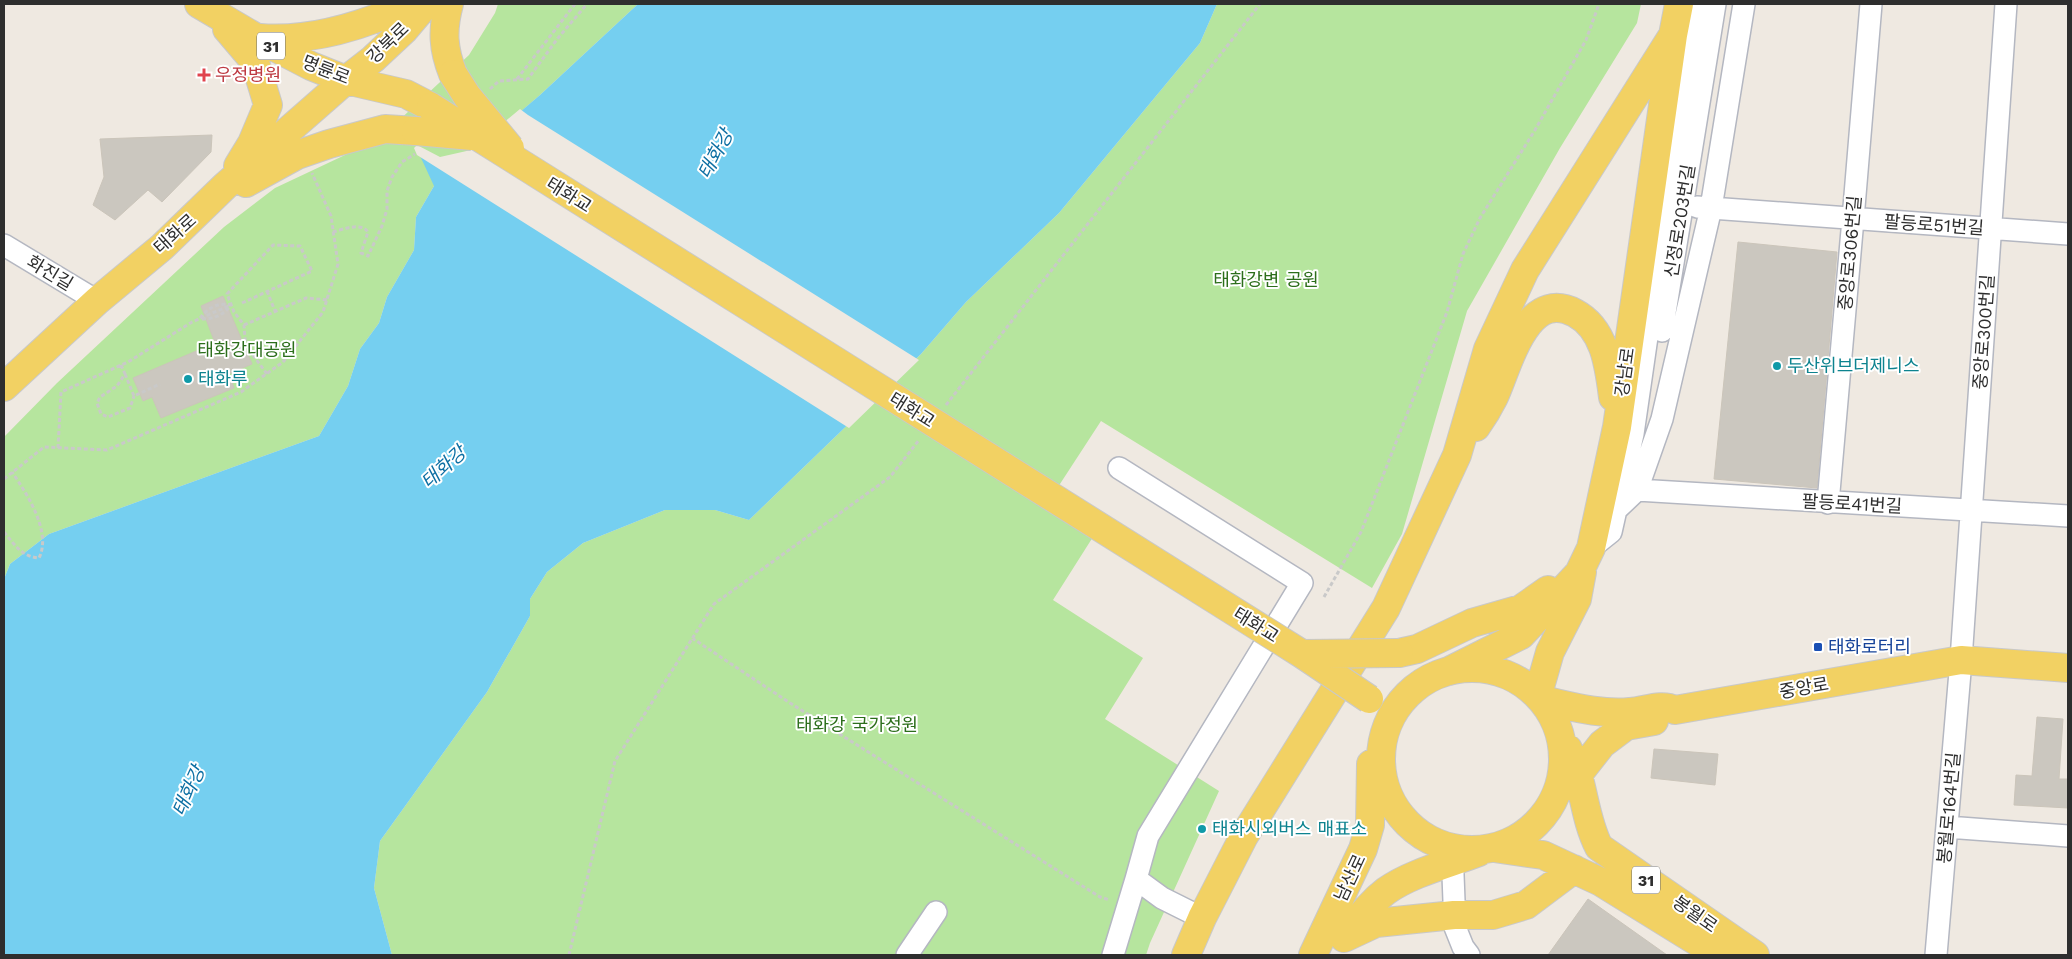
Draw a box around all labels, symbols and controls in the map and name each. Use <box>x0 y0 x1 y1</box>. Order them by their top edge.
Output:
street label: 강북로 <box>362 18 413 67</box>
road number: 31 <box>257 32 285 59</box>
street label: 명륜로 <box>299 51 353 88</box>
place label: 우정병원 <box>215 64 281 85</box>
marker: 우정병원 <box>197 68 211 82</box>
water label: 태화강 <box>693 123 739 183</box>
street label: 신정로203번길 <box>1660 163 1699 279</box>
street label: 태화교 <box>543 173 596 217</box>
street label: 중앙로306번길 <box>1834 195 1865 311</box>
street label: 태화로 <box>149 209 200 258</box>
street label: 팔등로51번길 <box>1883 211 1985 238</box>
street label: 화진길 <box>24 251 77 294</box>
park label: 태화강변 공원 <box>1213 269 1319 290</box>
street label: 중앙로300번길 <box>1969 274 1998 390</box>
park label: 태화강대공원 <box>197 339 297 360</box>
street label: 강남로 <box>1611 346 1638 398</box>
place label: 두산위브더제니스 <box>1787 355 1919 376</box>
marker: 두산위브더제니스 <box>1771 360 1783 372</box>
place label: 태화루 <box>198 368 248 389</box>
marker: 태화루 <box>182 373 194 385</box>
street label: 태화교 <box>886 388 939 432</box>
water label: 태화강 <box>416 440 472 493</box>
street label: 팔등로41번길 <box>1801 490 1903 517</box>
street label: 태화교 <box>1230 603 1283 647</box>
place label: 태화로터리 <box>1828 636 1911 657</box>
marker: 태화로터리 <box>1812 641 1824 653</box>
street label: 중앙로 <box>1778 673 1830 702</box>
park label: 태화강 국가정원 <box>796 714 918 735</box>
street label: 봉월로164번길 <box>1933 751 1964 865</box>
water label: 태화강 <box>167 760 211 820</box>
place label: 태화시외버스 매표소 <box>1212 818 1367 839</box>
marker: 태화시외버스 매표소 <box>1196 823 1208 835</box>
street label: 남산로 <box>1330 851 1370 905</box>
road number: 31 <box>1632 866 1660 894</box>
street label: 봉월로 <box>1669 891 1722 936</box>

